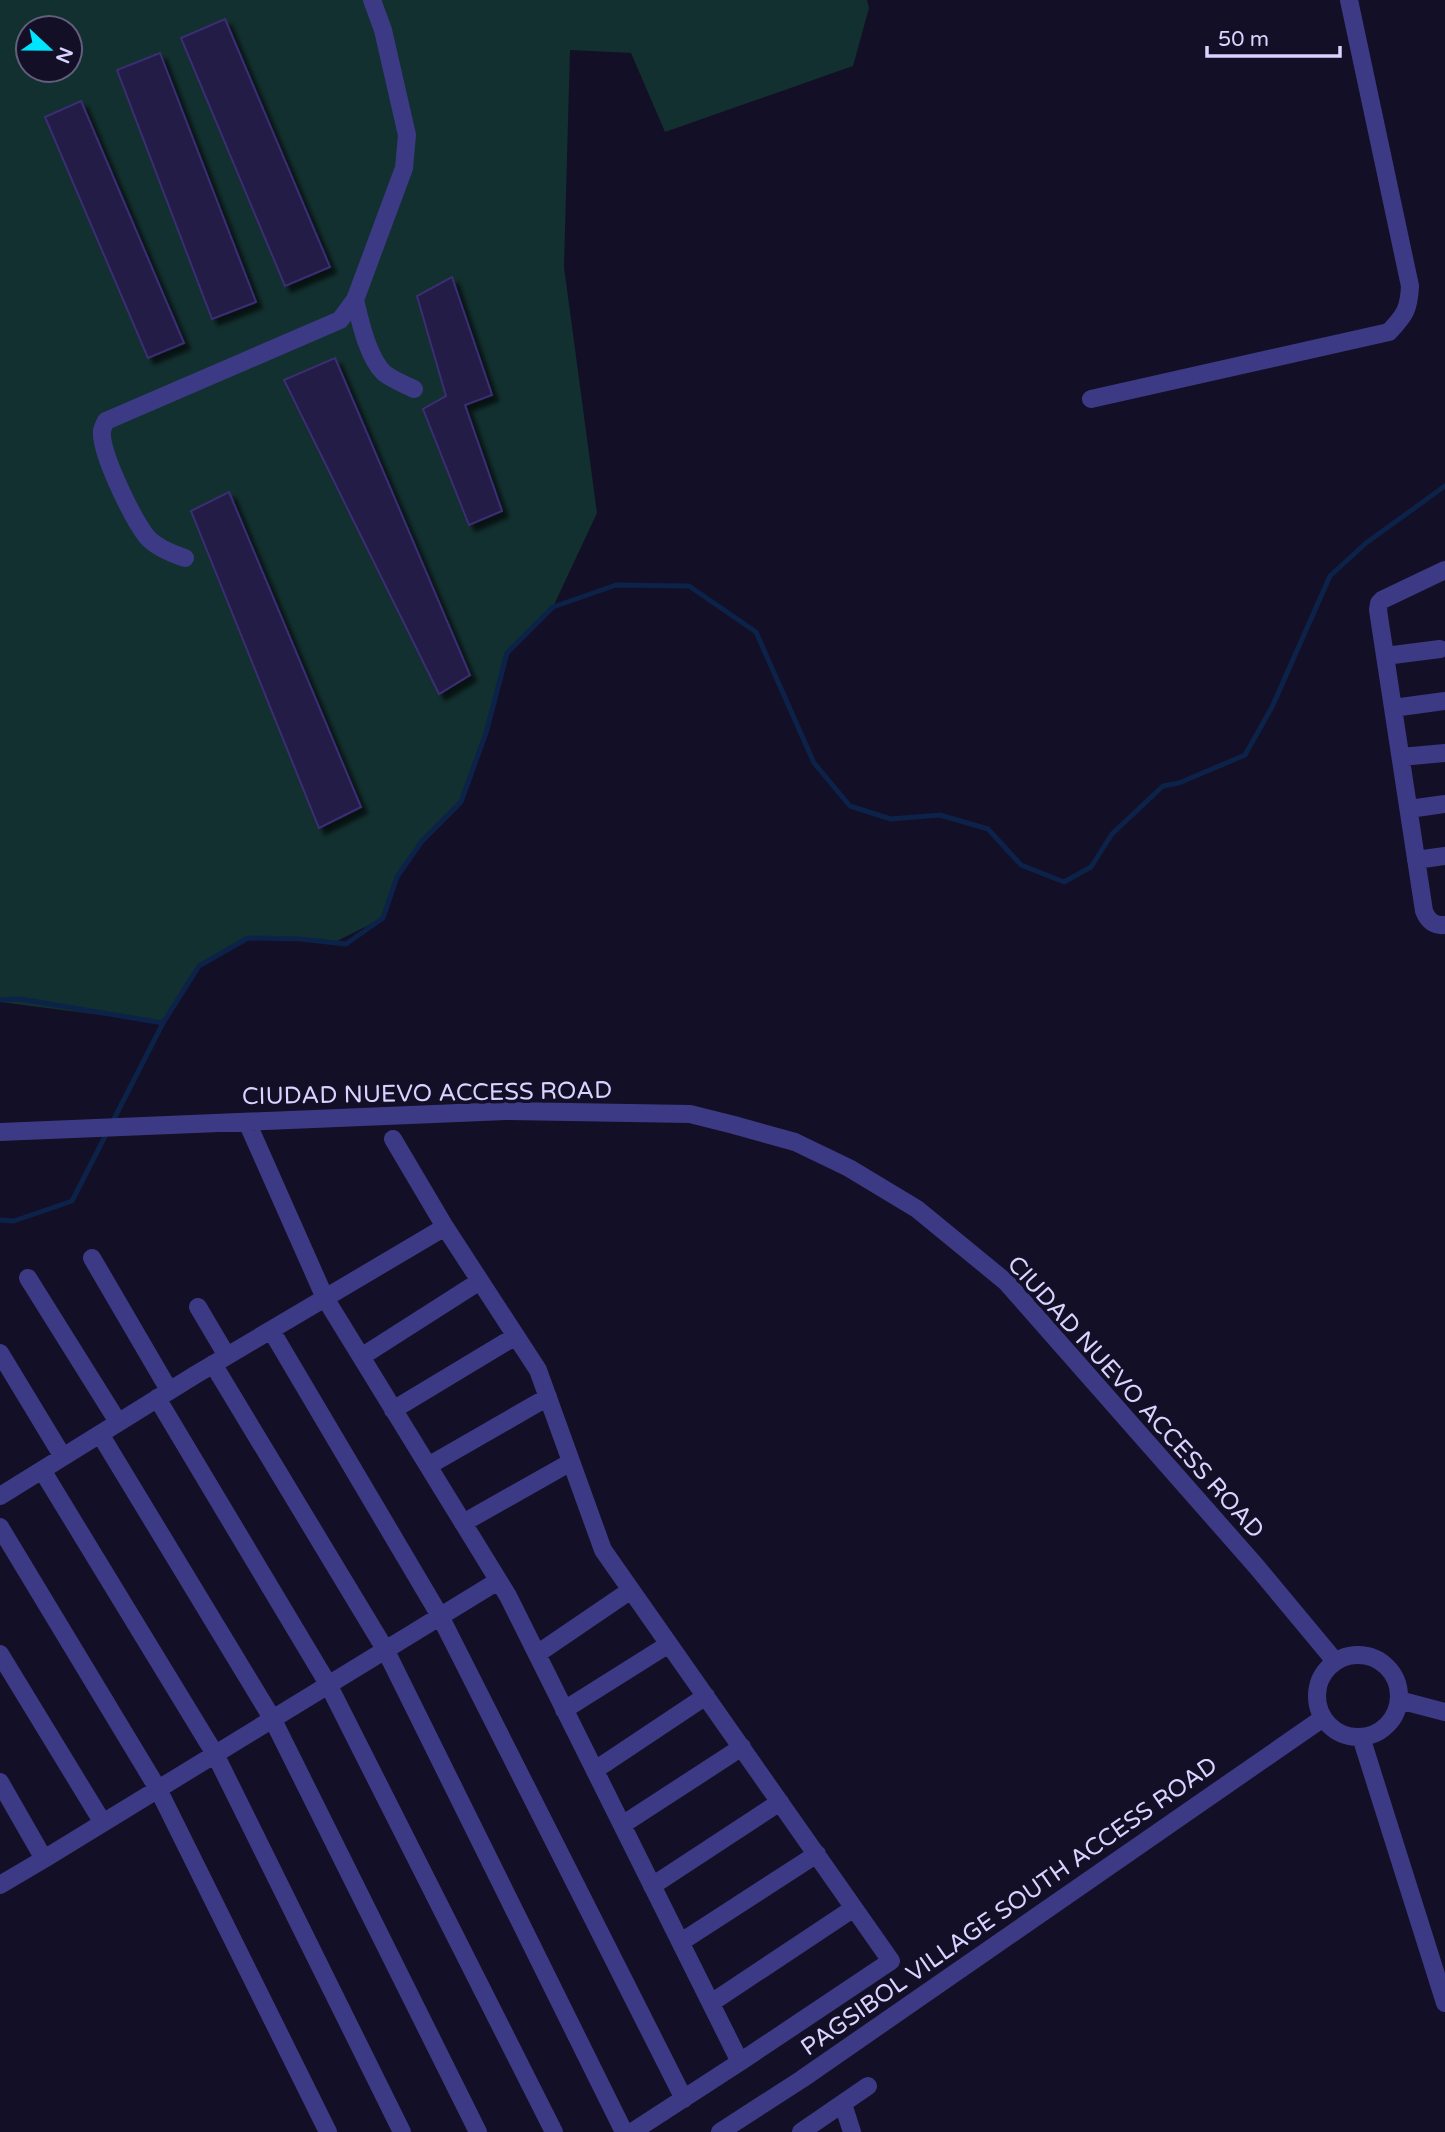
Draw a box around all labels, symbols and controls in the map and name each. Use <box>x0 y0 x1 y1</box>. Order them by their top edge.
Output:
north arrow <box>14 14 84 84</box>
scale bar <box>1207 14 1340 58</box>
text: 50 m <box>1218 27 1269 52</box>
text: N <box>51 44 77 66</box>
street label: CIUDAD NUEVO ACCESS ROAD <box>242 1076 612 1111</box>
street label: CIUDAD NUEVO ACCESS ROAD <box>1001 1250 1270 1545</box>
street label: PAGSIBOL VILLAGE SOUTH ACCESS ROAD <box>795 1751 1223 2062</box>

